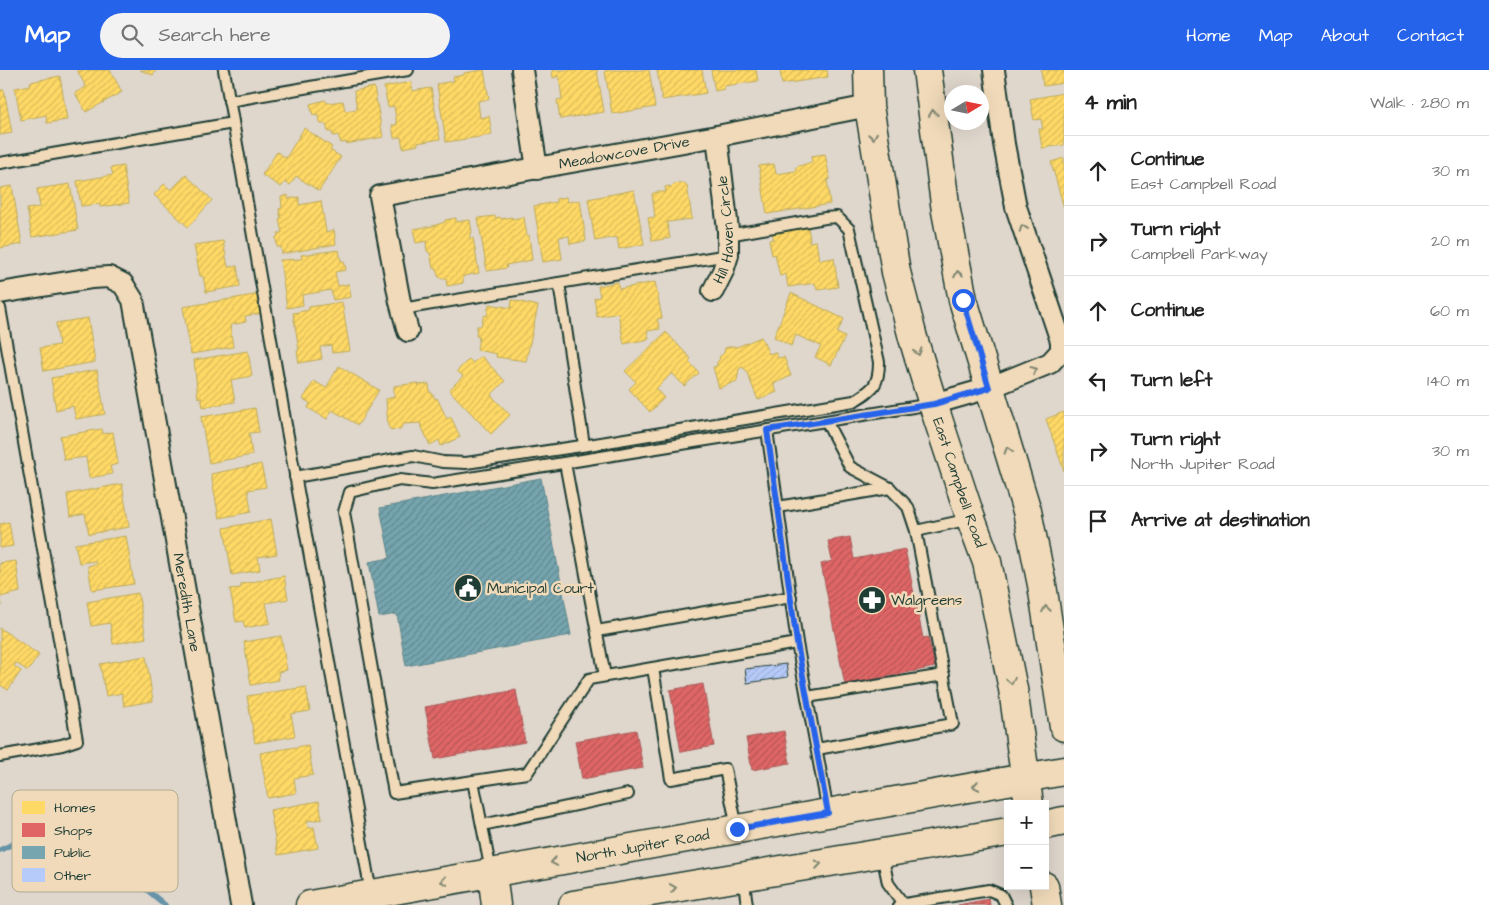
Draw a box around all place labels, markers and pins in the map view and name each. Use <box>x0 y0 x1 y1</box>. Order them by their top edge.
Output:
public building icon: Municipal Court <box>453 573 483 603</box>
place label: Municipal Court <box>487 578 594 599</box>
pharmacy icon: Walgreens <box>857 585 887 615</box>
place label: Walgreens <box>891 590 963 612</box>

